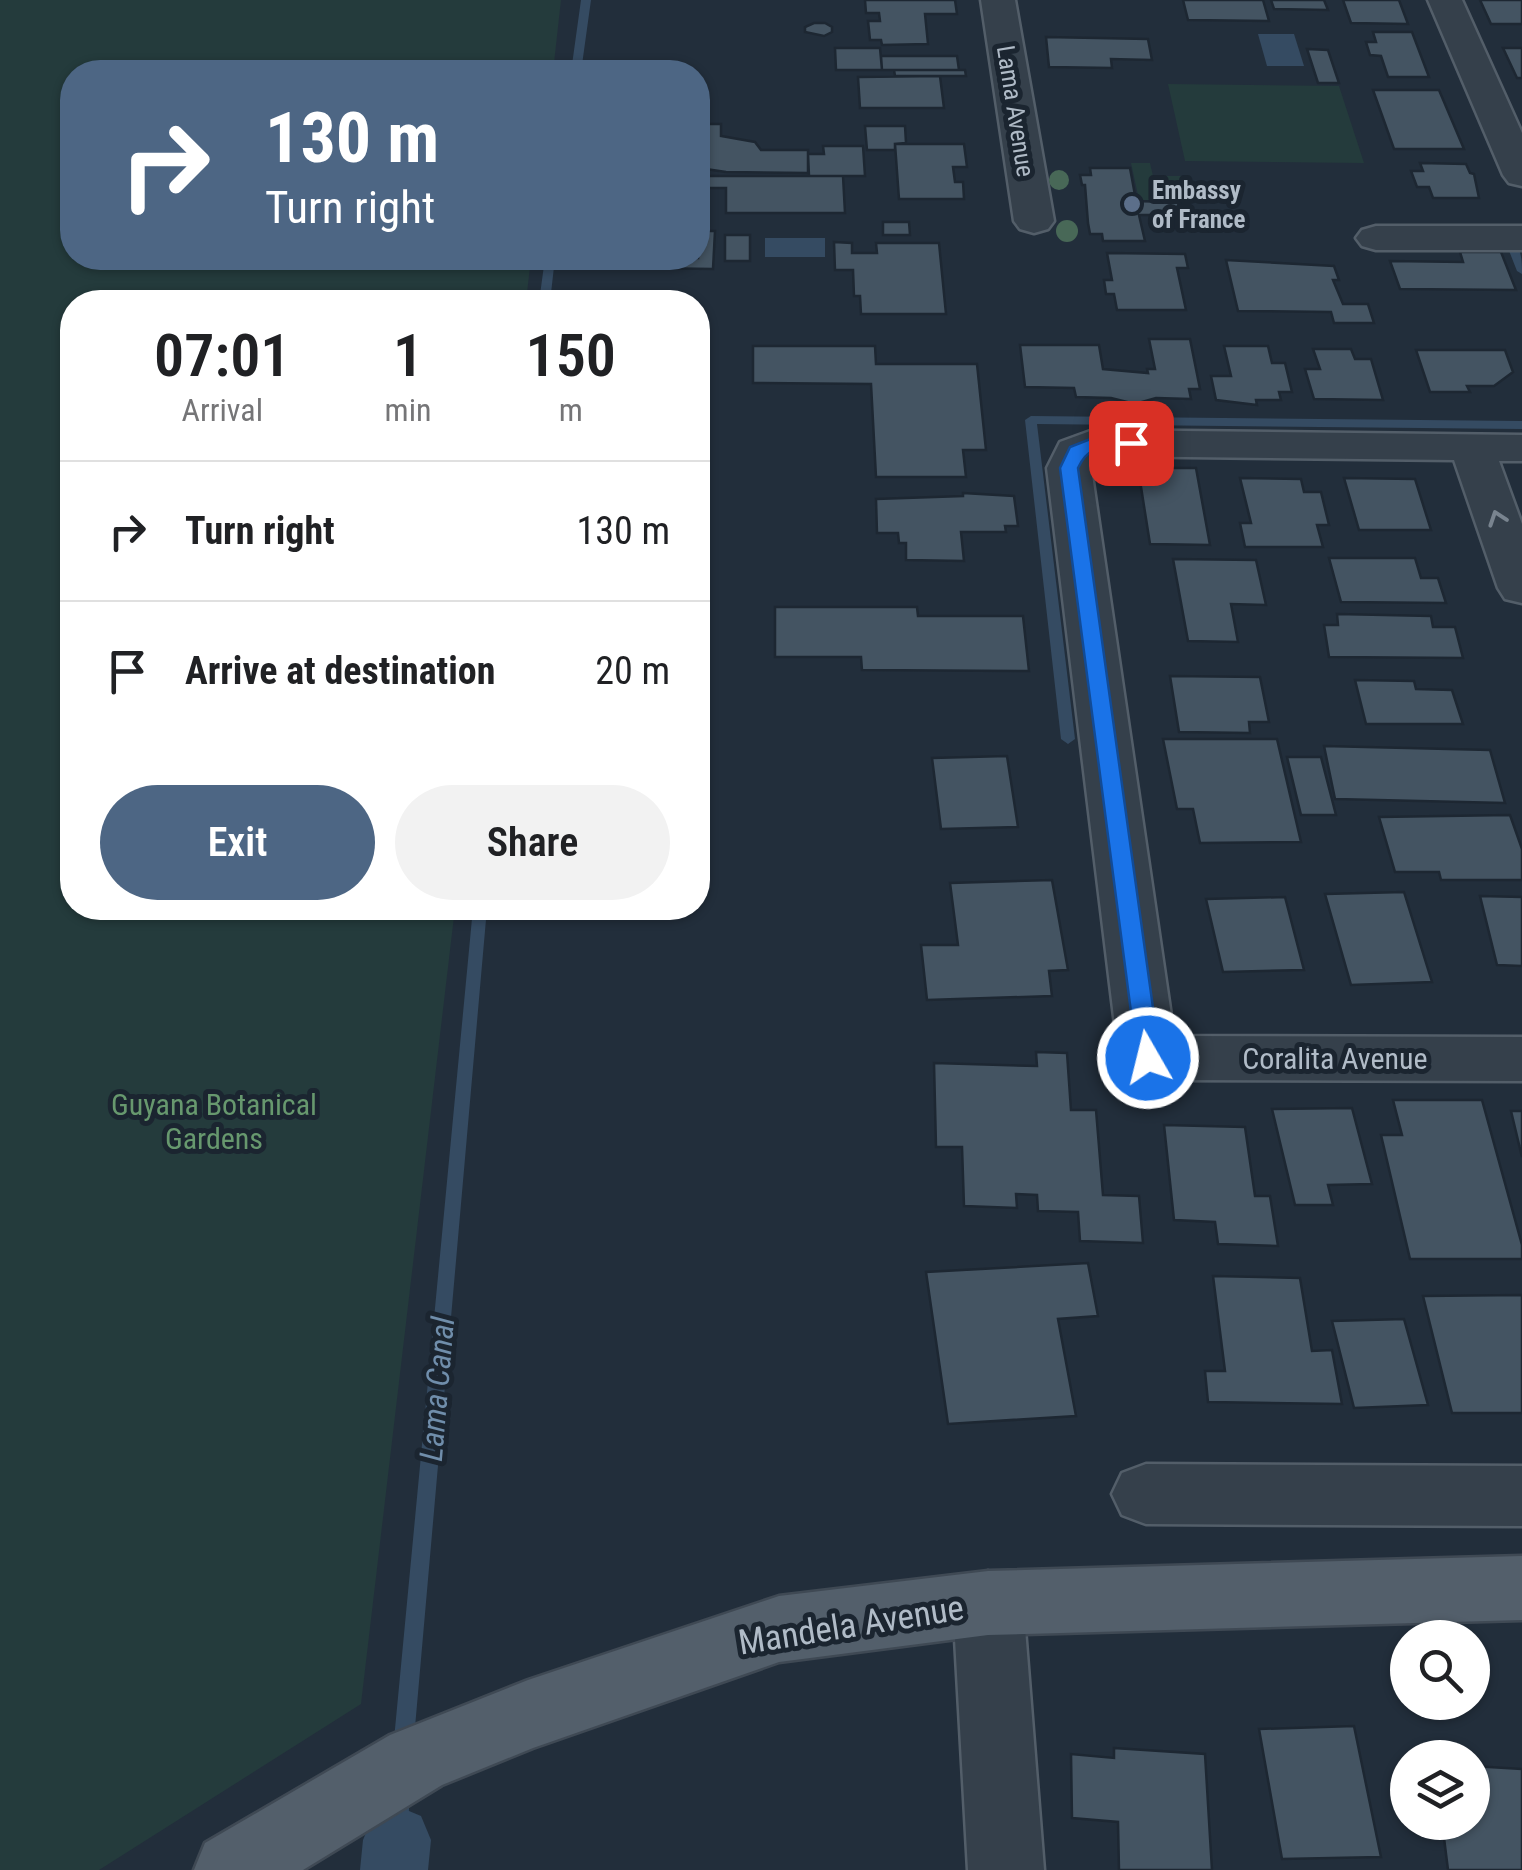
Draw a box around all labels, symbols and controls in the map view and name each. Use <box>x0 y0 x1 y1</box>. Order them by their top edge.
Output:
street label: Lama Avenue <box>991 43 1040 179</box>
text: 130 m <box>265 97 439 179</box>
icon: right <box>100 100 230 230</box>
place label: Embassy of France <box>1152 176 1245 234</box>
text: Turn right <box>265 181 435 234</box>
marker: Embassy of France <box>1121 193 1143 215</box>
text: 07:01 <box>154 320 291 391</box>
text: 1 <box>393 320 423 391</box>
text: 150 <box>525 320 616 391</box>
text: Arrival <box>182 391 263 429</box>
text: min <box>385 391 431 429</box>
text: m <box>559 391 583 429</box>
pin <box>1089 401 1174 486</box>
icon: arrive <box>1104 416 1159 471</box>
icon: right <box>100 504 155 559</box>
text: Turn right <box>185 509 335 553</box>
text: 130 m <box>576 509 670 553</box>
one-way arrow <box>1488 510 1509 527</box>
icon: arrive <box>100 644 155 699</box>
text: Arrive at destination <box>185 649 495 693</box>
text: 20 m <box>595 649 670 693</box>
button: Exit <box>100 785 375 900</box>
button: Share <box>395 785 670 900</box>
position arrow <box>1096 1006 1200 1110</box>
street label: Coralita Avenue <box>1242 1041 1428 1076</box>
park label: Guyana Botanical Gardens <box>111 1087 317 1156</box>
water label: Lama Canal <box>412 1314 462 1463</box>
street label: Mandela Avenue <box>736 1587 967 1664</box>
map controls <box>1390 1620 1490 1840</box>
button: search <box>1390 1620 1490 1720</box>
button: layers <box>1390 1740 1490 1840</box>

